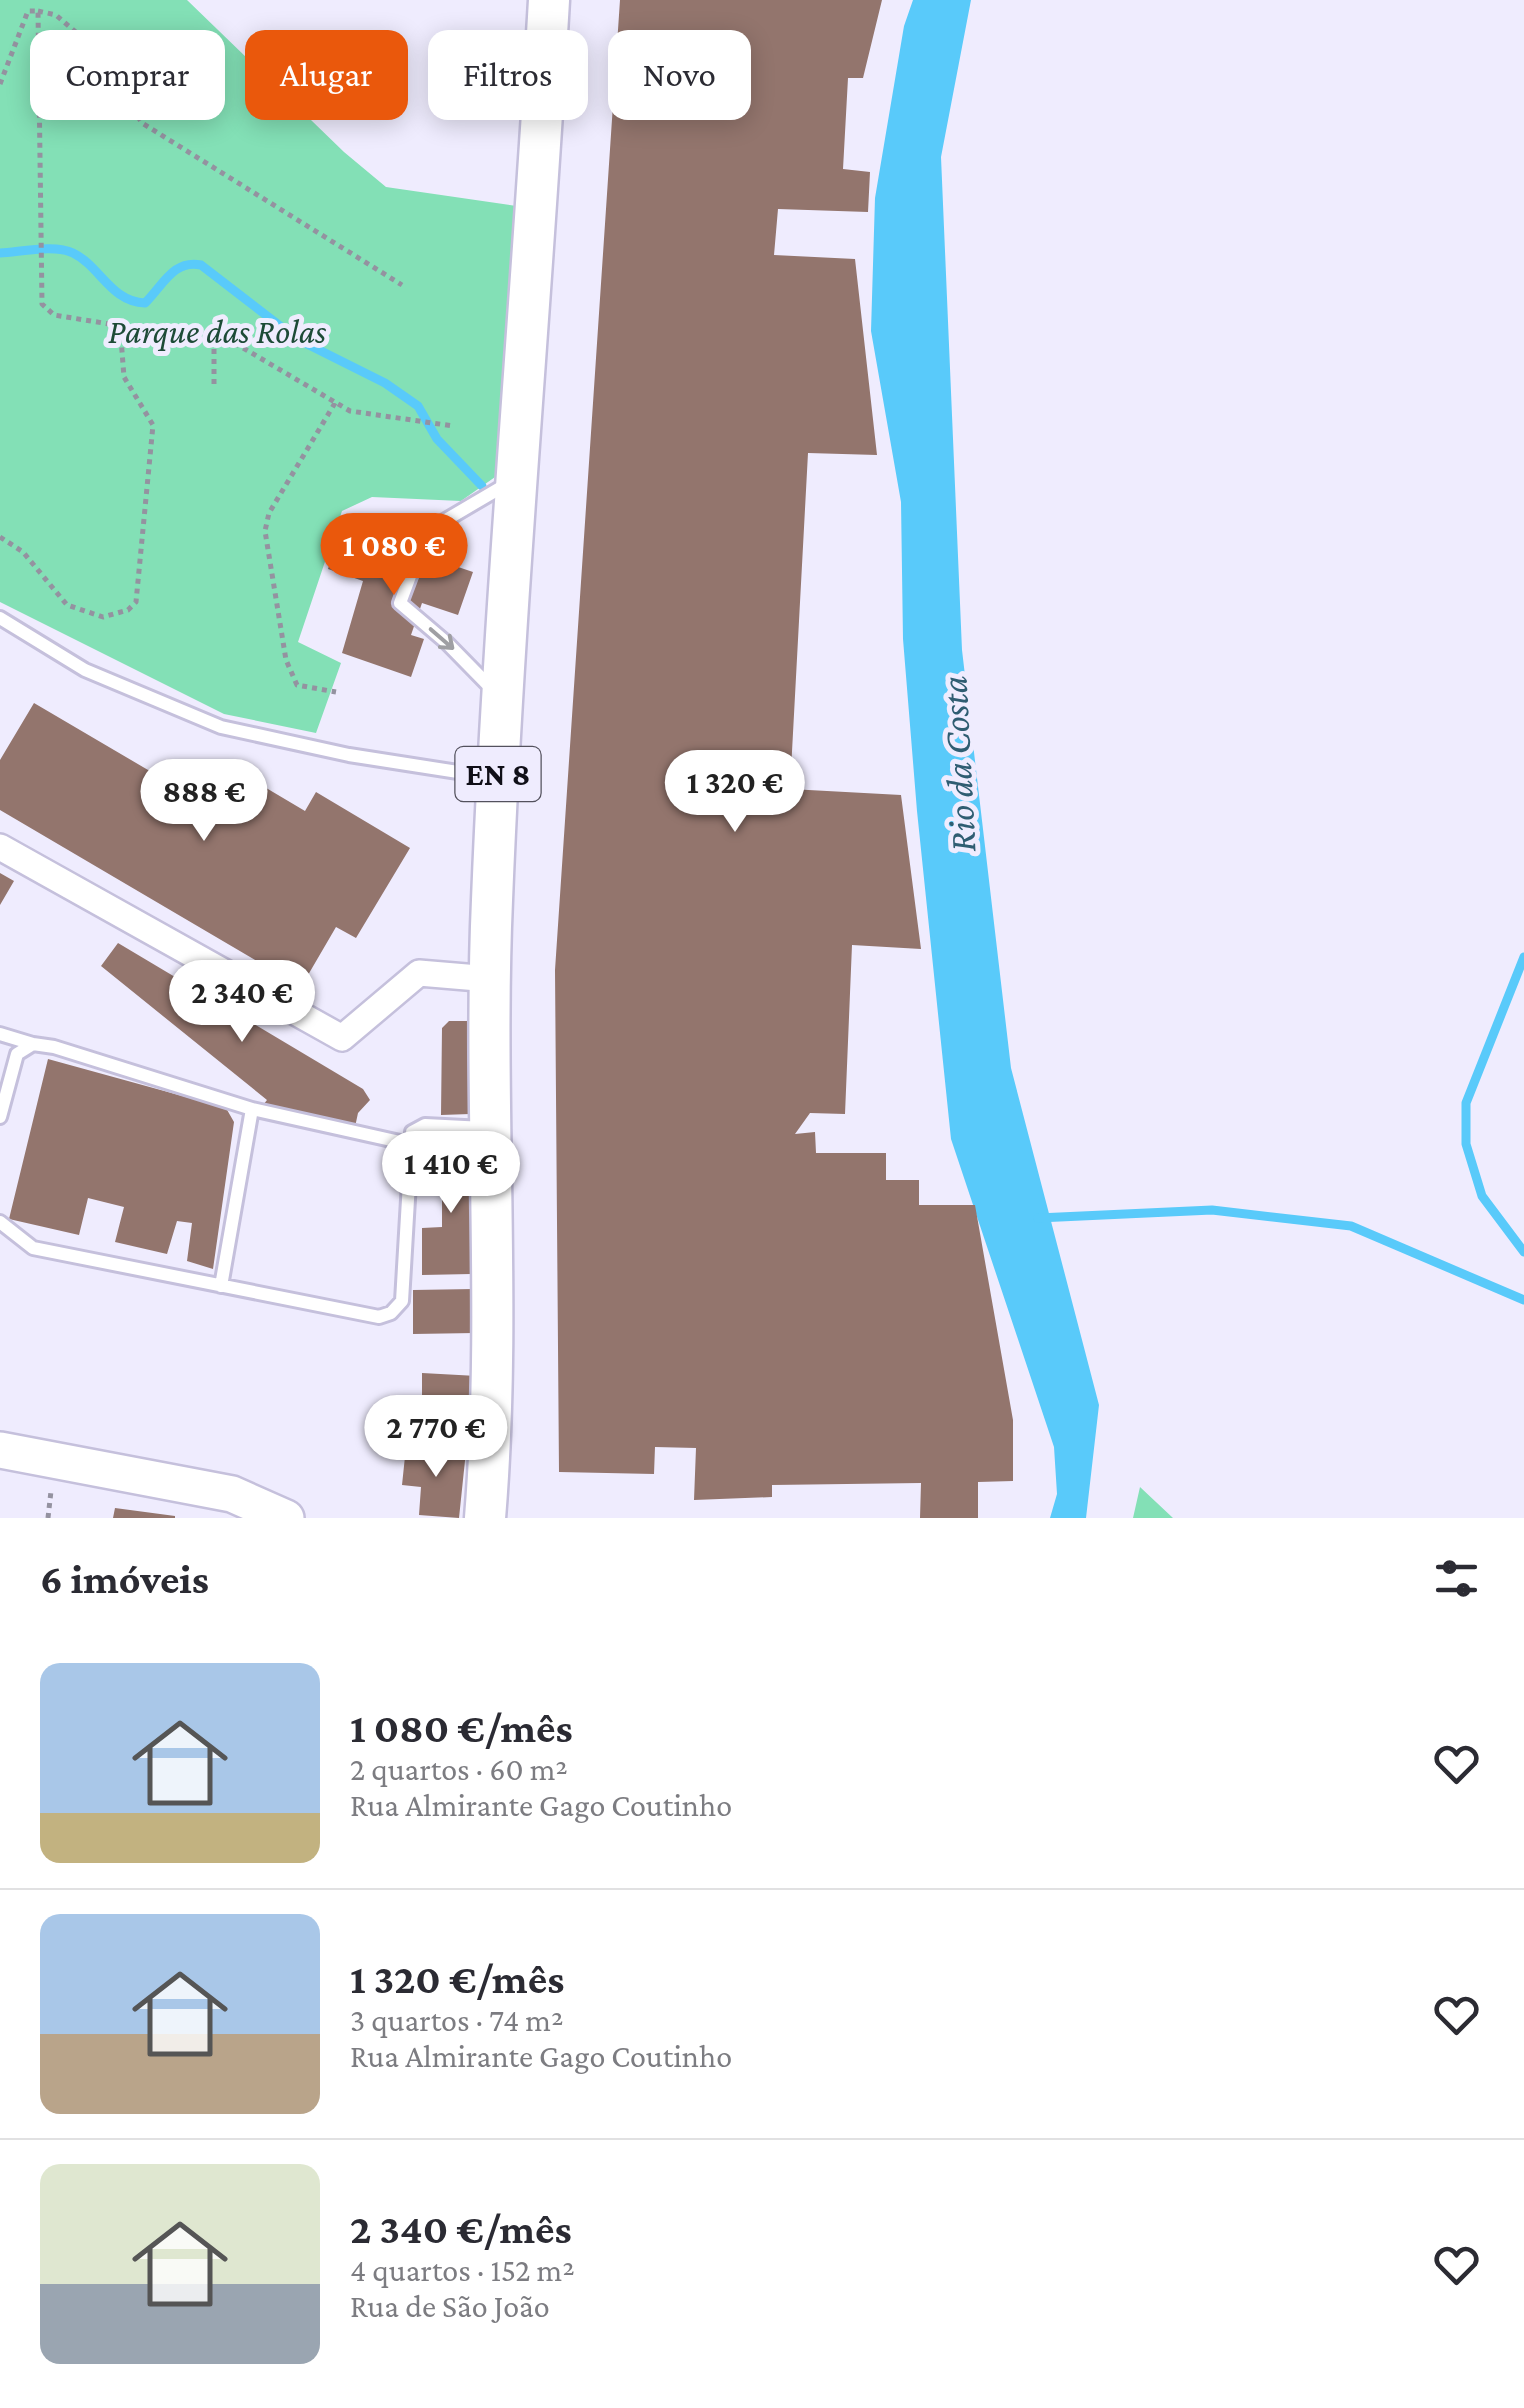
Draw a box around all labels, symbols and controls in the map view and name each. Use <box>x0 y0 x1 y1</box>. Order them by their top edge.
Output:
chip: Comprar <box>30 30 225 120</box>
chip: Alugar <box>245 30 408 120</box>
chip: Filtros <box>428 30 588 120</box>
chip: Novo <box>608 30 751 120</box>
park label: Parque das Rolas <box>108 312 326 351</box>
pin: 1 080 € <box>302 513 486 598</box>
text: 1 080 € <box>343 527 445 563</box>
one-way arrow <box>429 628 454 651</box>
water label: Rio da Costa <box>932 675 984 853</box>
road number: EN 8 <box>456 747 540 801</box>
pin: 1 320 € <box>643 750 827 835</box>
pin: 888 € <box>134 759 274 844</box>
text: 1 320 € <box>687 764 783 800</box>
text: 888 € <box>162 773 246 809</box>
pin: 2 340 € <box>150 960 334 1045</box>
text: 2 340 € <box>191 974 293 1010</box>
pin: 1 410 € <box>359 1131 543 1216</box>
text: 1 410 € <box>404 1145 498 1181</box>
pin: 2 770 € <box>344 1395 528 1480</box>
text: 2 770 € <box>386 1409 486 1445</box>
icon: filters <box>1429 1551 1484 1606</box>
text: 6 imóveis <box>40 1555 209 1602</box>
icon: home <box>120 1703 240 1823</box>
text: 1 080 €/mês <box>350 1704 573 1751</box>
icon: heart <box>1429 1736 1484 1791</box>
text: 2 quartos · 60 m² <box>350 1751 568 1787</box>
text: Rua Almirante Gago Coutinho <box>350 1787 732 1823</box>
icon: home <box>120 1954 240 2074</box>
text: 1 320 €/mês <box>350 1955 564 2002</box>
icon: heart <box>1429 1987 1484 2042</box>
text: 3 quartos · 74 m² <box>350 2002 563 2038</box>
text: Rua Almirante Gago Coutinho <box>350 2038 732 2074</box>
icon: home <box>120 2204 240 2324</box>
text: 2 340 €/mês <box>350 2205 572 2252</box>
icon: heart <box>1429 2237 1484 2292</box>
text: 4 quartos · 152 m² <box>350 2252 575 2288</box>
text: Rua de São João <box>350 2288 550 2324</box>

